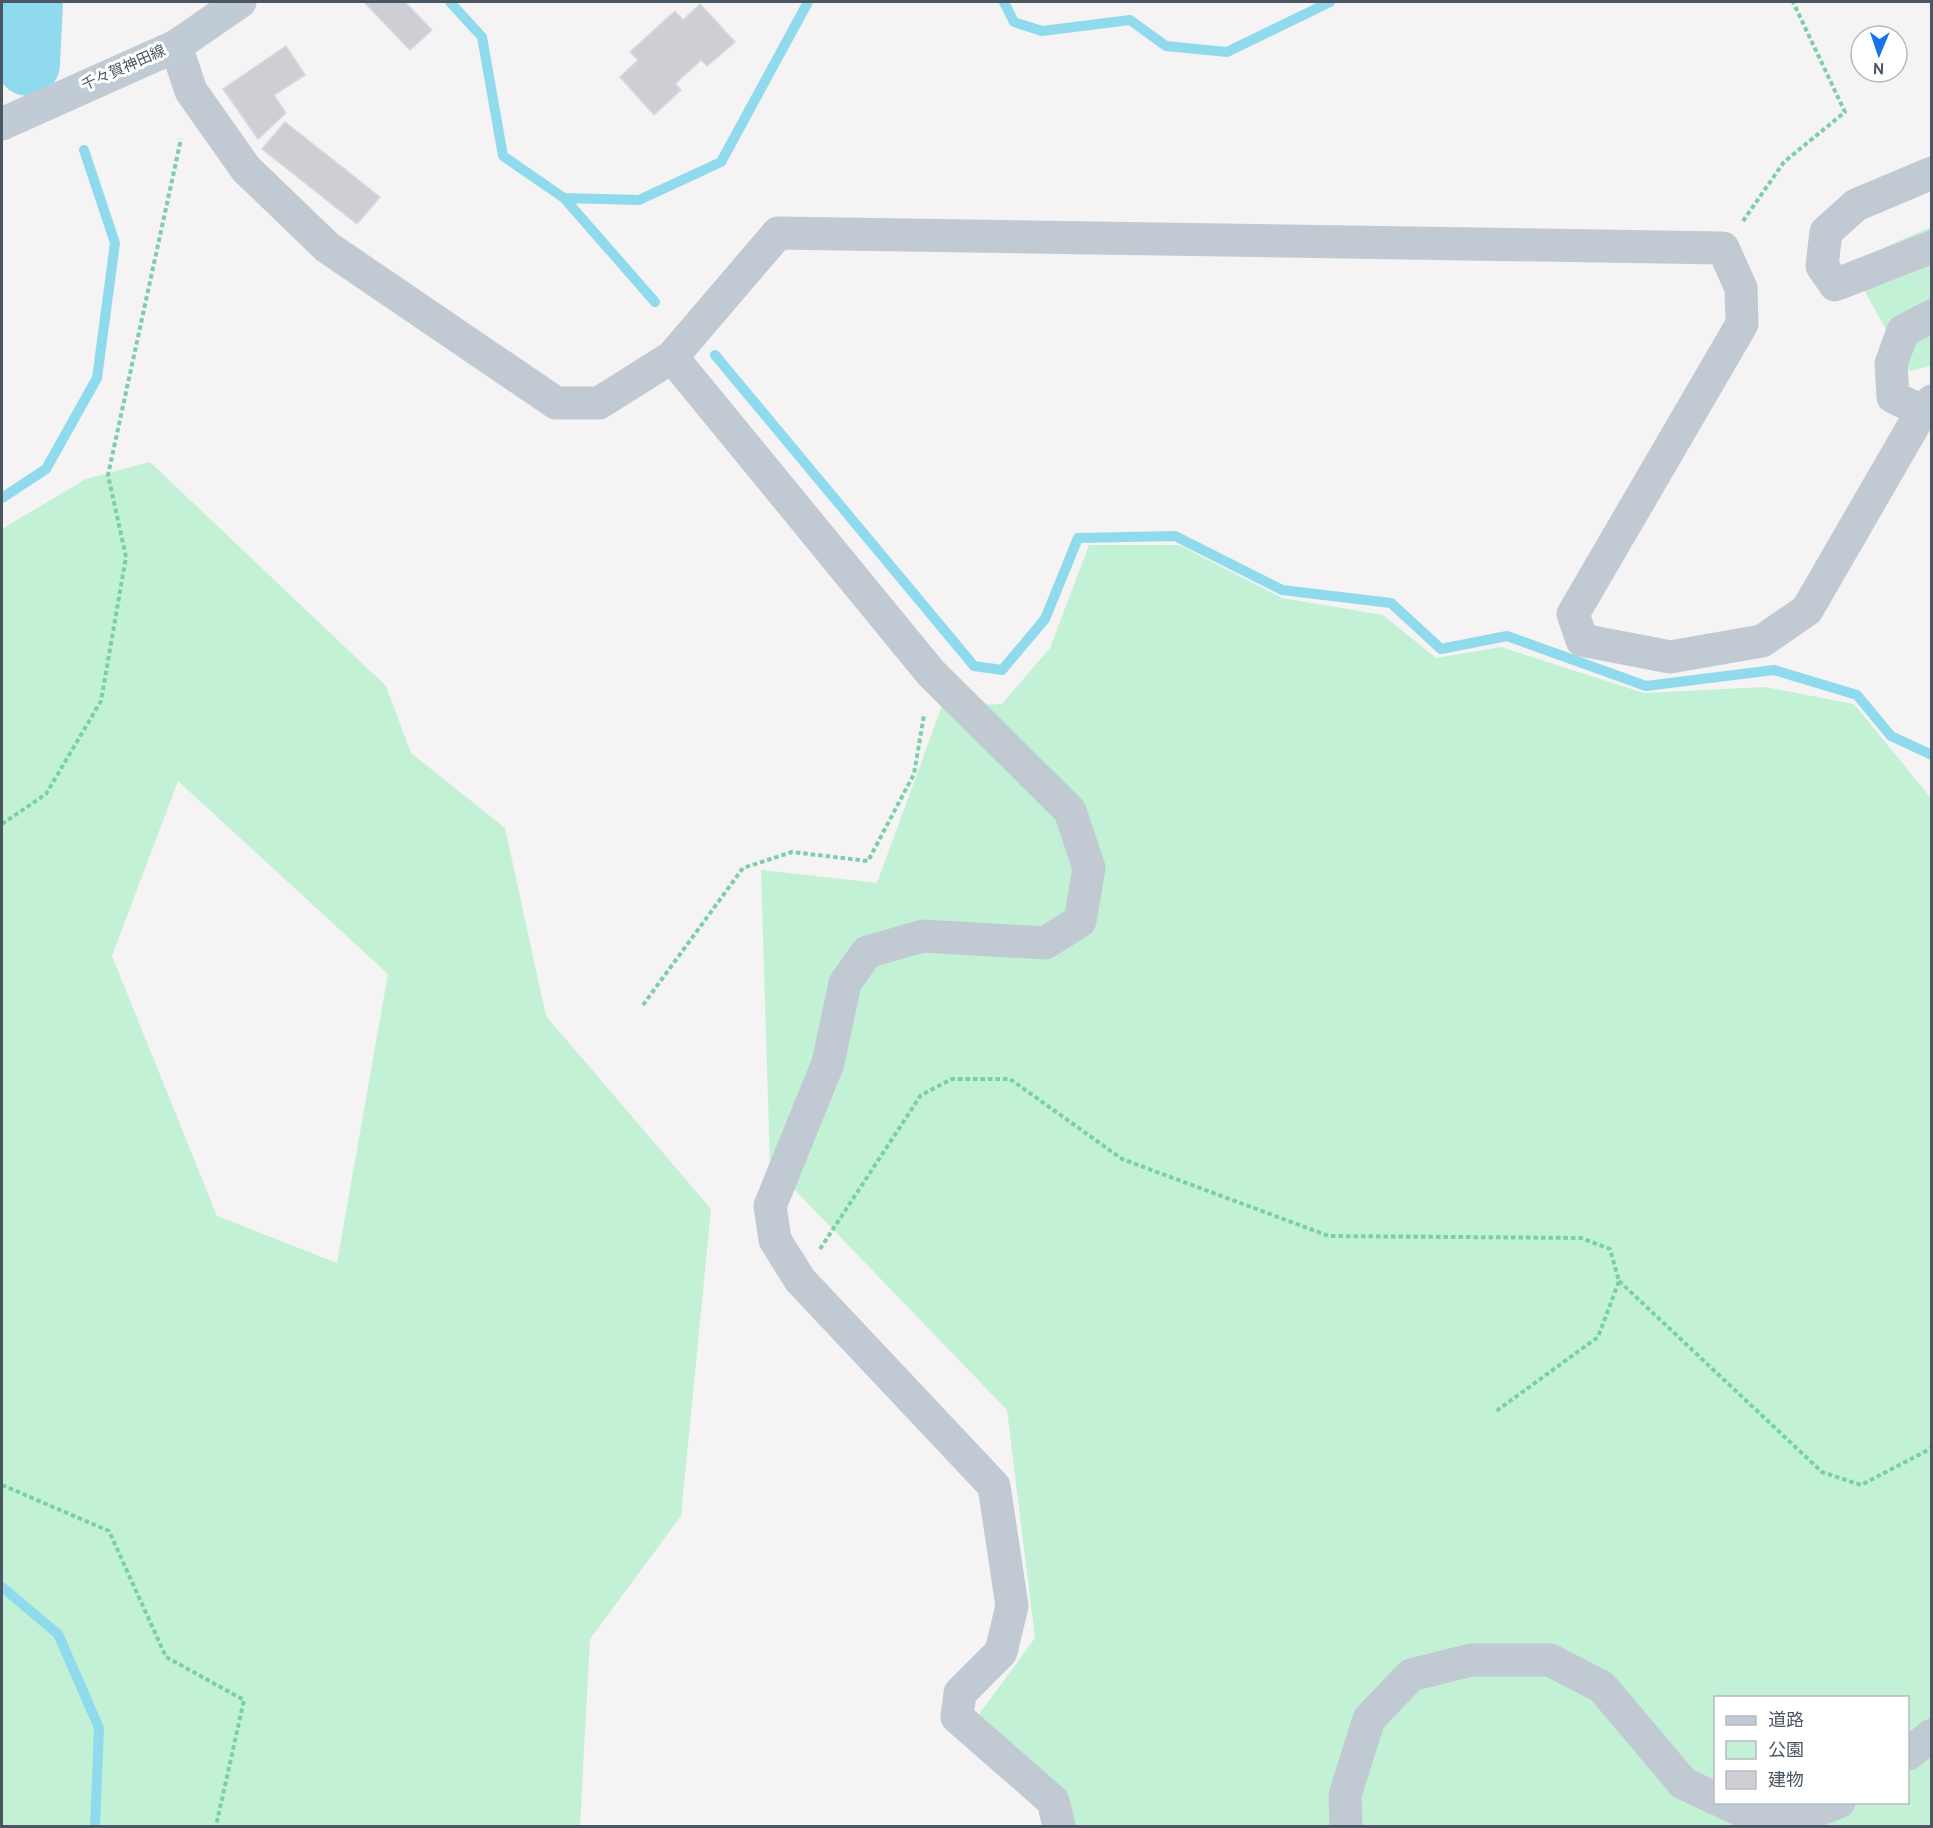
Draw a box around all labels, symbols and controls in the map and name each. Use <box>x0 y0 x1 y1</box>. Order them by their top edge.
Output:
north arrow <box>1849 24 1909 84</box>
street label: 千々賀神田線 <box>79 42 169 96</box>
text: N <box>1872 57 1885 77</box>
legend <box>1714 1696 1909 1804</box>
text: 道路 <box>1768 1710 1804 1733</box>
text: 公園 <box>1768 1740 1804 1763</box>
text: 建物 <box>1768 1770 1804 1793</box>

